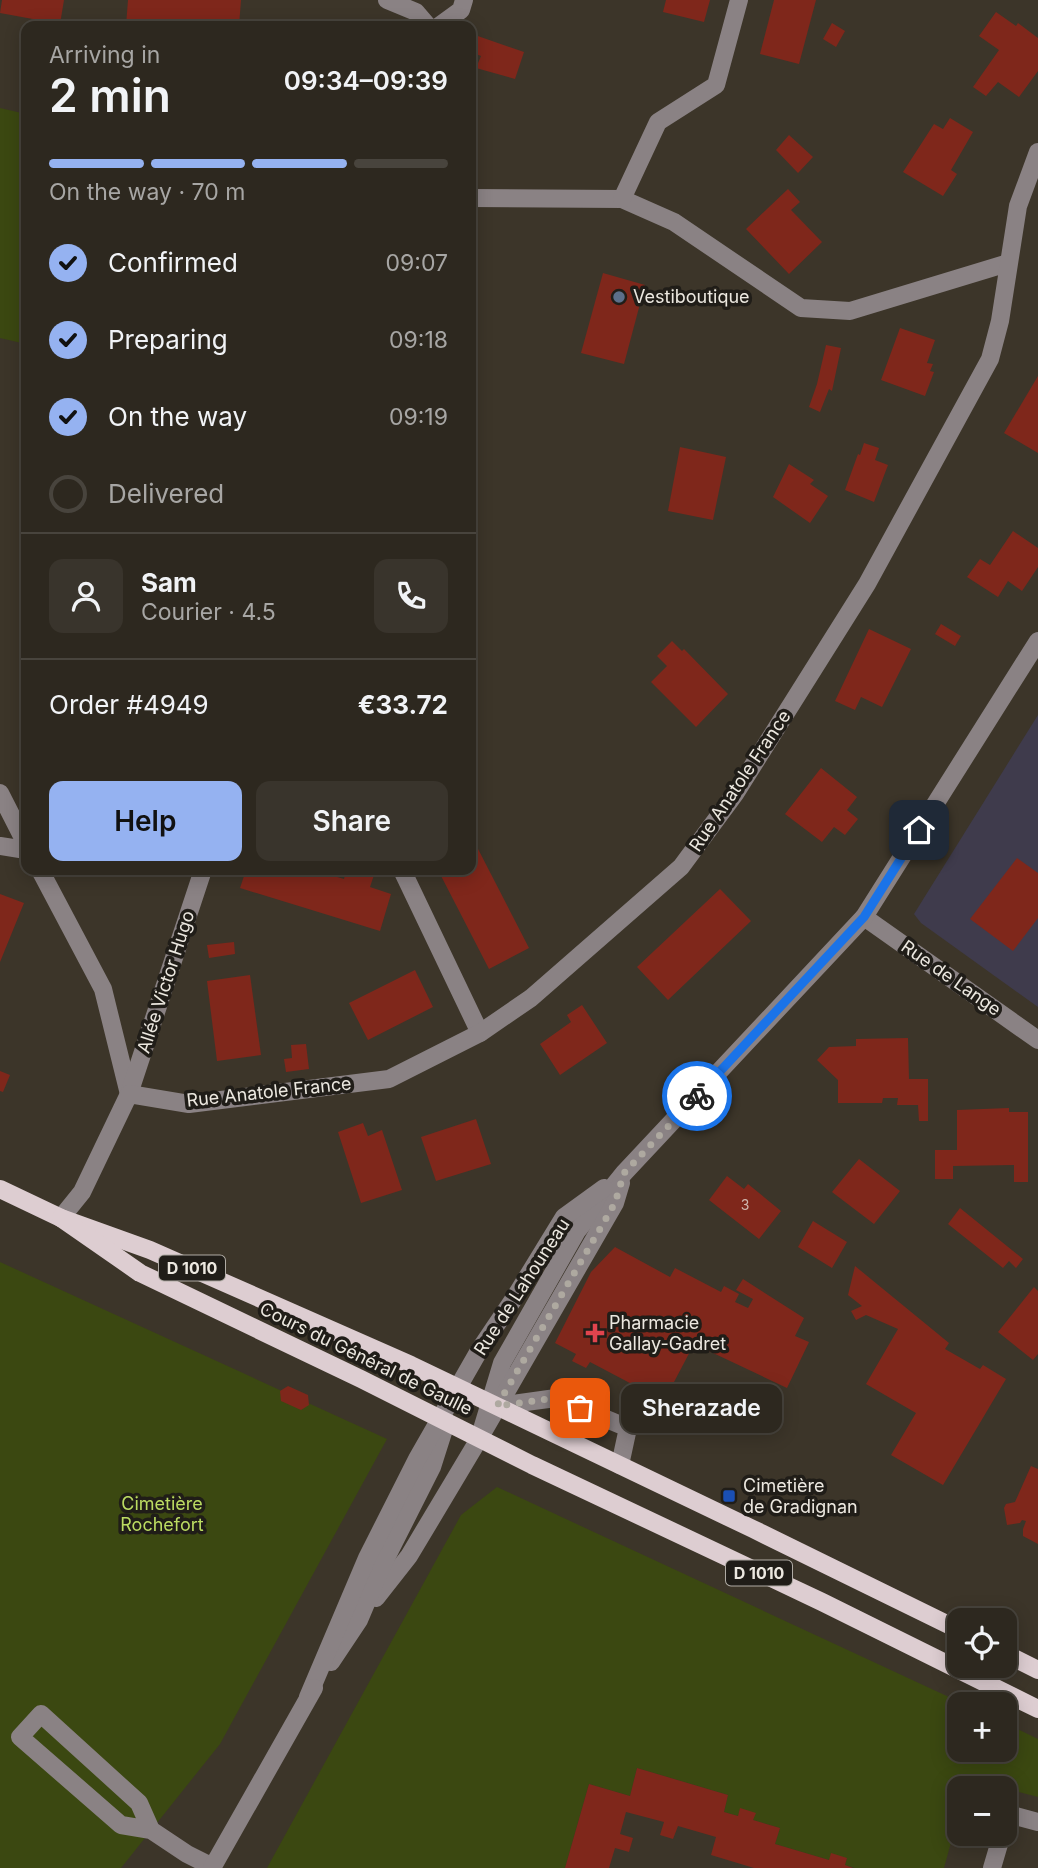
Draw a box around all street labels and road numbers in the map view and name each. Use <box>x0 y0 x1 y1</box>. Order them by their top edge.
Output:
street label: Rue Anatole France <box>685 706 795 855</box>
street label: Allée Victor Hugo <box>133 908 198 1056</box>
street label: Rue de Lange <box>897 935 1005 1020</box>
street label: Rue Anatole France <box>185 1072 352 1111</box>
street label: Rue de Lahouneau <box>470 1214 574 1359</box>
road number: D 1010 <box>159 1256 225 1280</box>
street label: Cours du Général de Gaulle <box>256 1298 476 1419</box>
road number: D 1010 <box>726 1560 792 1586</box>

